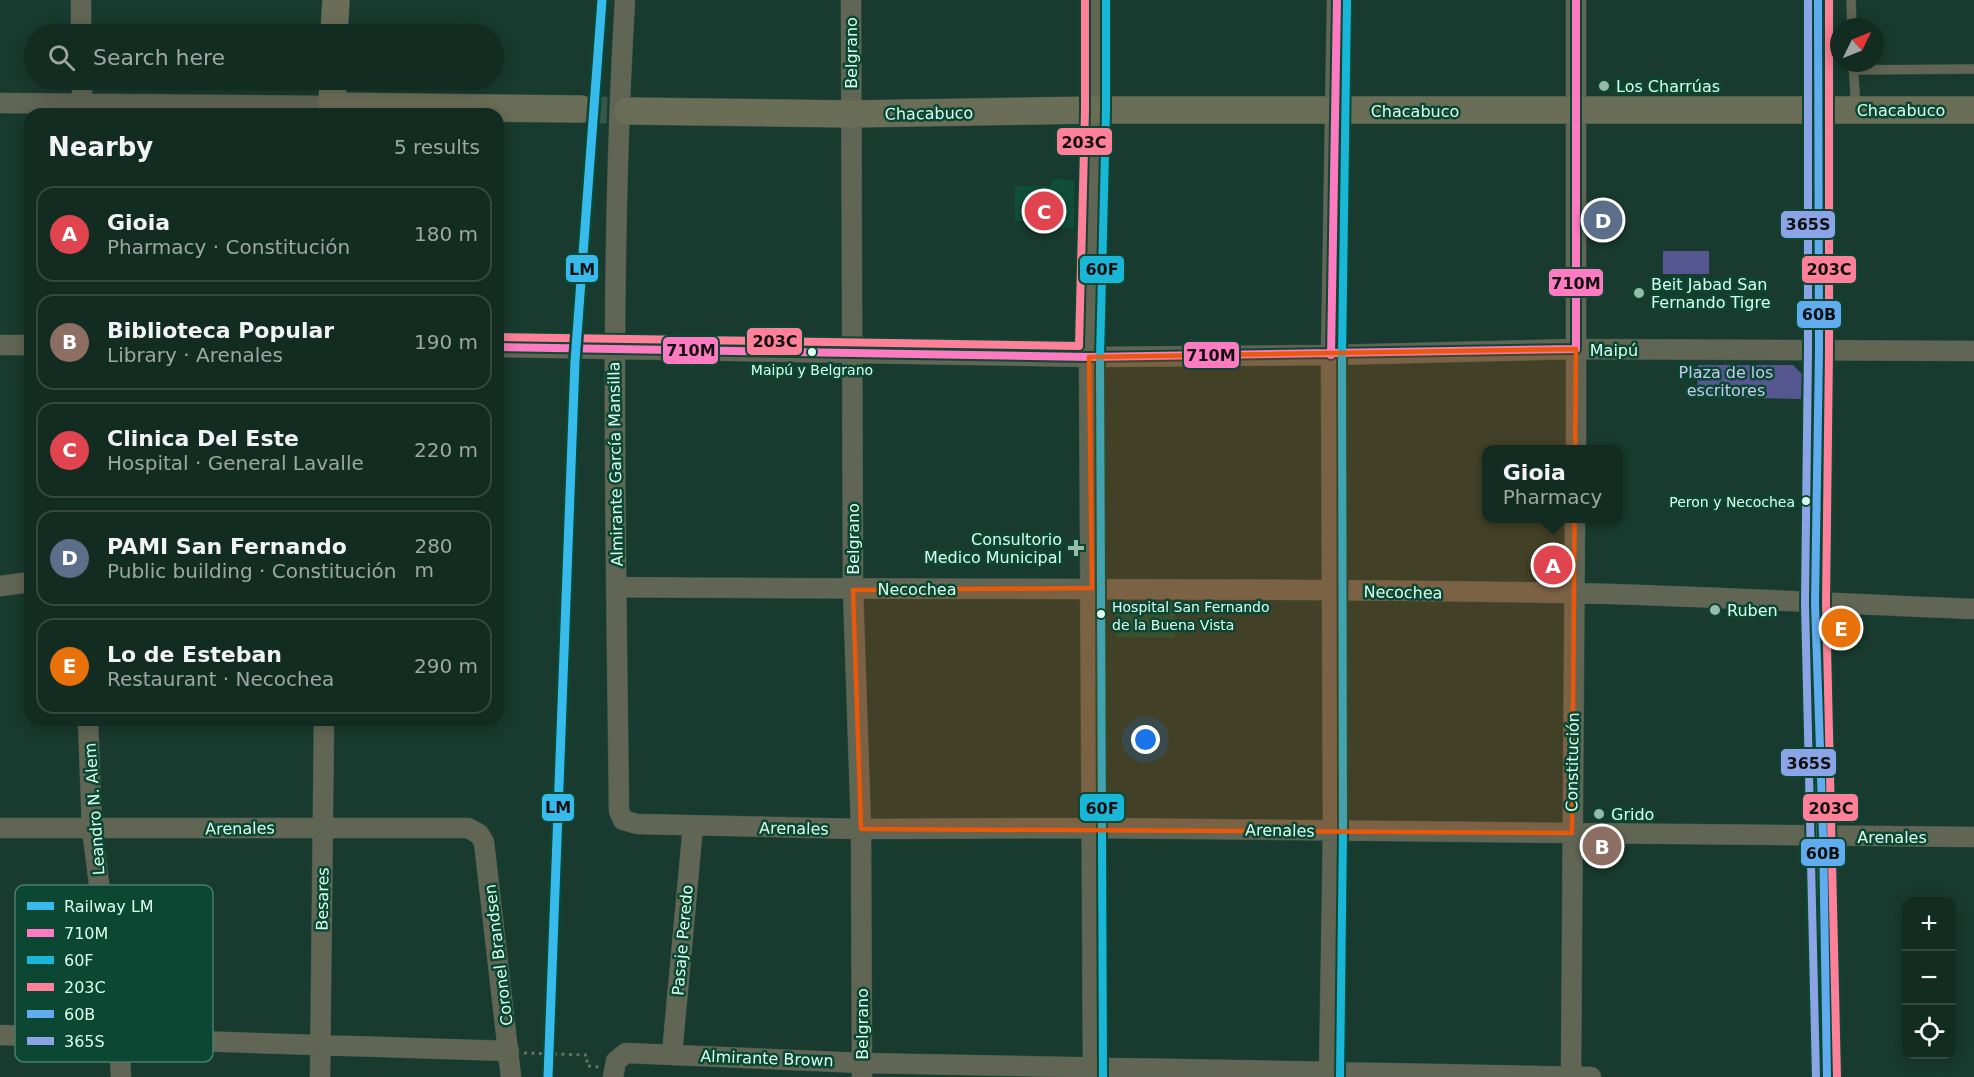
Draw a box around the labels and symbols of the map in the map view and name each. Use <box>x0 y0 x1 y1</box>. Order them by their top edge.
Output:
street label: Belgrano <box>842 17 861 89</box>
north arrow <box>1830 18 1884 72</box>
place label: Los Charrúas <box>1616 77 1720 96</box>
marker: Los Charrúas <box>1597 79 1611 93</box>
street label: Chacabuco <box>1857 101 1945 120</box>
street label: Chacabuco <box>1371 102 1459 121</box>
street label: Chacabuco <box>885 103 973 124</box>
line badge: 203C <box>1056 127 1113 156</box>
text: 203C <box>1061 133 1107 152</box>
pin: C <box>1024 188 1064 234</box>
pin: D <box>1584 198 1622 242</box>
line badge: 365S <box>1780 210 1836 239</box>
text: 365S <box>1786 215 1830 234</box>
line badge: LM <box>565 254 599 283</box>
line badge: 60F <box>1079 255 1125 284</box>
line badge: 203C <box>1801 255 1857 284</box>
text: LM <box>569 260 595 279</box>
text: 60F <box>1085 260 1119 279</box>
text: 203C <box>1806 260 1852 279</box>
line badge: 710M <box>1548 268 1604 297</box>
text: 710M <box>1551 274 1601 293</box>
place label: Beit Jabad San Fernando Tigre <box>1651 275 1771 312</box>
marker: Beit Jabad San Fernando Tigre <box>1632 286 1646 300</box>
line badge: 60B <box>1796 300 1842 329</box>
text: 60B <box>1802 305 1836 324</box>
line badge: 203C <box>746 327 803 356</box>
text: 203C <box>752 332 798 351</box>
line badge: 710M <box>662 336 719 365</box>
text: 710M <box>666 341 716 360</box>
line badge: 710M <box>1183 341 1240 369</box>
street label: Maipú <box>1590 341 1638 360</box>
marker: Maipú y Belgrano <box>806 346 818 358</box>
text: 710M <box>1186 346 1236 365</box>
street label: Almirante García Mansilla <box>604 361 627 567</box>
place label: Maipú y Belgrano <box>751 362 873 378</box>
park label: Plaza de los escritores <box>1679 363 1773 400</box>
place label: Peron y Necochea <box>1669 494 1795 510</box>
marker: Peron y Necochea <box>1800 495 1812 507</box>
street label: Belgrano <box>844 503 863 575</box>
place label: Consultorio Medico Municipal <box>924 530 1062 567</box>
marker: Consultorio Medico Municipal <box>1067 539 1085 557</box>
pin: A <box>1534 542 1572 588</box>
street label: Necochea <box>878 580 956 599</box>
street label: Necochea <box>1363 582 1443 603</box>
place label: Hospital San Fernando de la Buena Vista <box>1112 599 1270 633</box>
place label: Ruben <box>1727 601 1778 620</box>
marker: Ruben <box>1708 603 1722 617</box>
pin: E <box>1822 606 1860 650</box>
marker: Hospital San Fernando de la Buena Vista <box>1095 608 1107 620</box>
street label: Constitución <box>1562 712 1583 812</box>
your location <box>1131 725 1160 754</box>
street label: Leandro N. Alem <box>80 742 109 876</box>
line badge: 365S <box>1780 748 1837 777</box>
text: 365S <box>1787 754 1831 773</box>
line badge: LM <box>541 793 575 822</box>
line badge: 60F <box>1079 793 1125 822</box>
line badge: 203C <box>1802 793 1859 822</box>
text: LM <box>545 798 571 817</box>
text: 60F <box>1085 799 1119 818</box>
text: 203C <box>1808 799 1854 818</box>
place label: Grido <box>1611 805 1654 824</box>
marker: Grido <box>1592 807 1606 821</box>
street label: Arenales <box>205 818 275 839</box>
street label: Arenales <box>759 818 829 839</box>
street label: Arenales <box>1245 820 1315 841</box>
pin: B <box>1582 824 1622 868</box>
street label: Arenales <box>1857 828 1927 847</box>
line badge: 60B <box>1800 838 1846 867</box>
text: 60B <box>1806 844 1840 863</box>
street label: Besares <box>312 867 333 931</box>
street label: Coronel Brandsen <box>480 883 517 1027</box>
street label: Pasaje Peredo <box>668 884 697 996</box>
legend <box>15 885 213 1062</box>
text: Railway LM <box>64 897 154 916</box>
text: 710M <box>64 924 108 943</box>
text: 60F <box>64 951 94 970</box>
text: 203C <box>64 978 106 997</box>
street label: Belgrano <box>853 988 872 1060</box>
text: 60B <box>64 1005 95 1024</box>
text: 365S <box>64 1032 105 1051</box>
street label: Almirante Brown <box>700 1047 834 1070</box>

